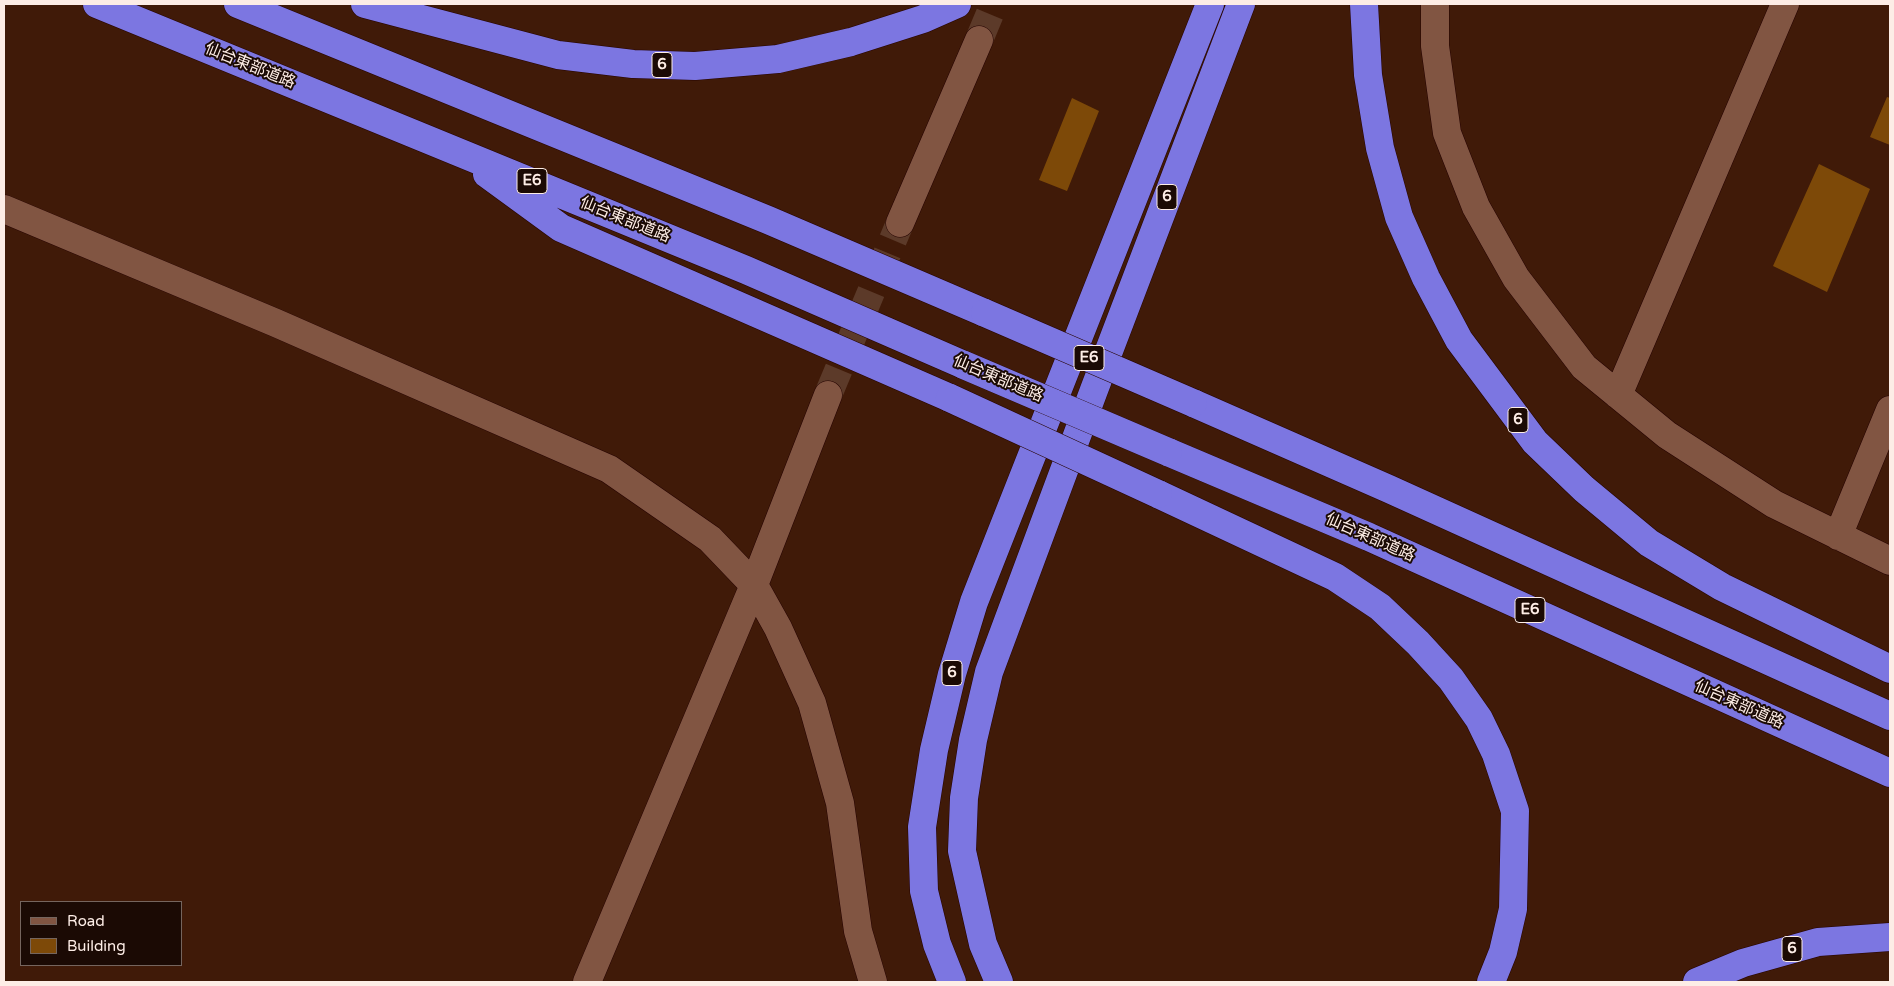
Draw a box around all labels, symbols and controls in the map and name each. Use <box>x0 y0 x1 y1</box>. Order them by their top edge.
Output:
street label: 仙台東部道路 <box>202 39 298 93</box>
road number: 6 <box>652 52 672 78</box>
road number: E6 <box>517 168 547 194</box>
road number: 6 <box>1157 184 1177 210</box>
street label: 仙台東部道路 <box>577 193 673 247</box>
road number: E6 <box>1074 346 1104 370</box>
street label: 仙台東部道路 <box>950 351 1046 407</box>
road number: 6 <box>1508 408 1528 432</box>
street label: 仙台東部道路 <box>1322 510 1418 566</box>
road number: E6 <box>1515 598 1545 622</box>
road number: 6 <box>942 660 962 686</box>
street label: 仙台東部道路 <box>1691 677 1787 733</box>
legend <box>20 901 182 966</box>
text: Road <box>67 912 105 930</box>
road number: 6 <box>1782 936 1802 962</box>
text: Building <box>67 937 126 955</box>

